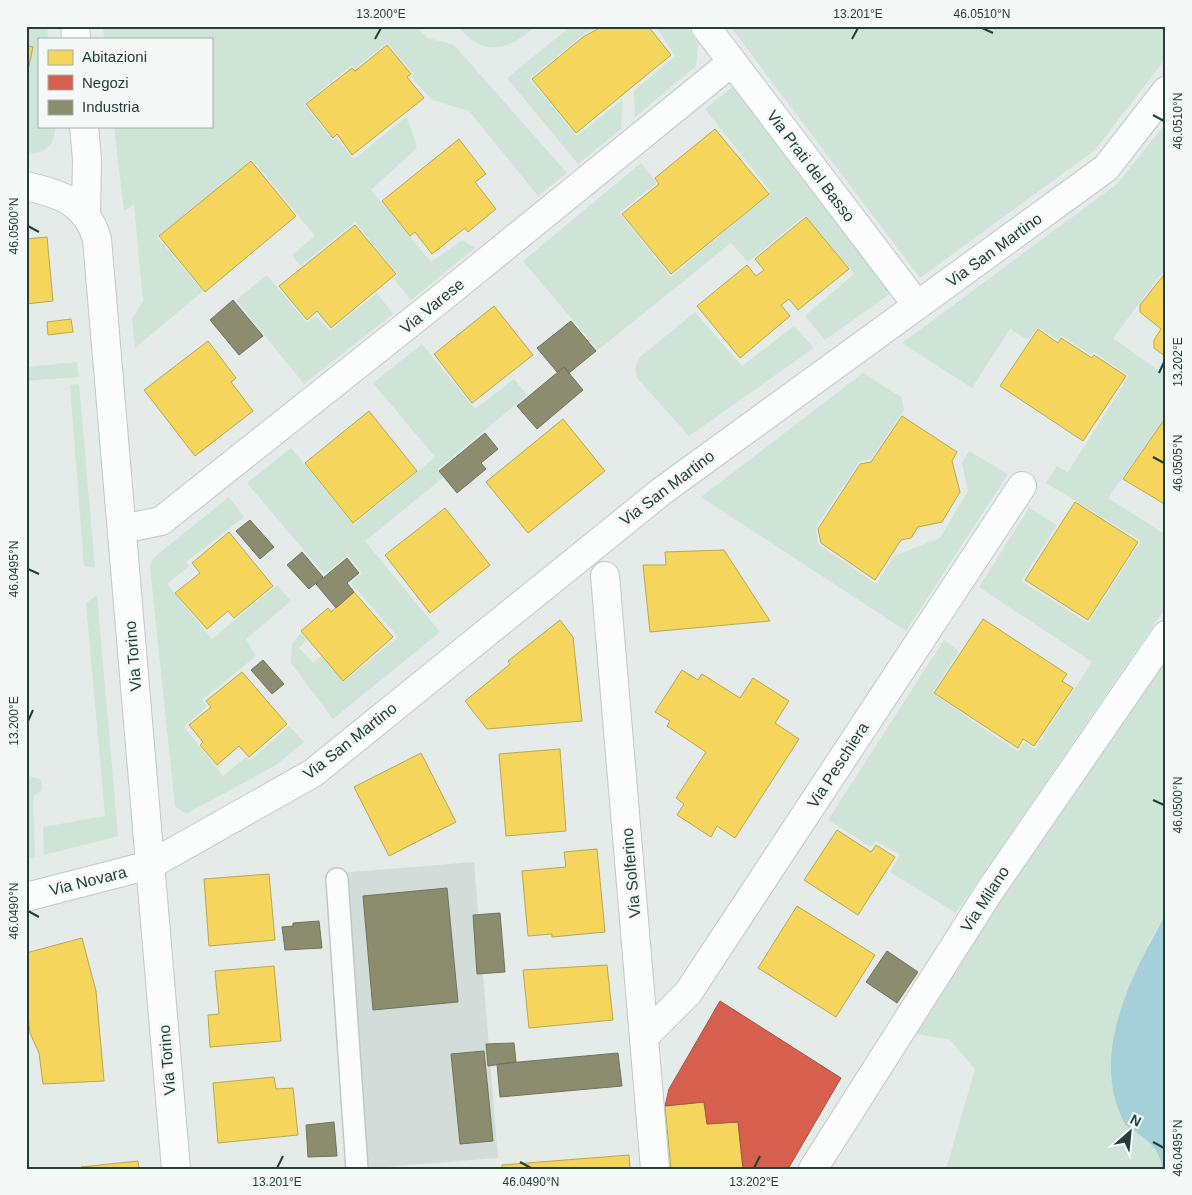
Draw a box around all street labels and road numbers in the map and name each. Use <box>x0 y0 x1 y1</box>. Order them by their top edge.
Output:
street label: Via Prati del Basso <box>764 107 858 225</box>
street label: Via San Martino <box>943 210 1045 290</box>
street label: Via Varese <box>397 275 467 337</box>
street label: Via San Martino <box>617 447 718 529</box>
street label: Via Torino <box>121 620 145 692</box>
street label: Via San Martino <box>300 699 400 783</box>
street label: Via Peschiera <box>804 719 872 811</box>
street label: Via Solferino <box>619 827 643 919</box>
street label: Via Novara <box>48 863 128 899</box>
street label: Via Milano <box>958 863 1012 935</box>
street label: Via Torino <box>155 1024 179 1096</box>

